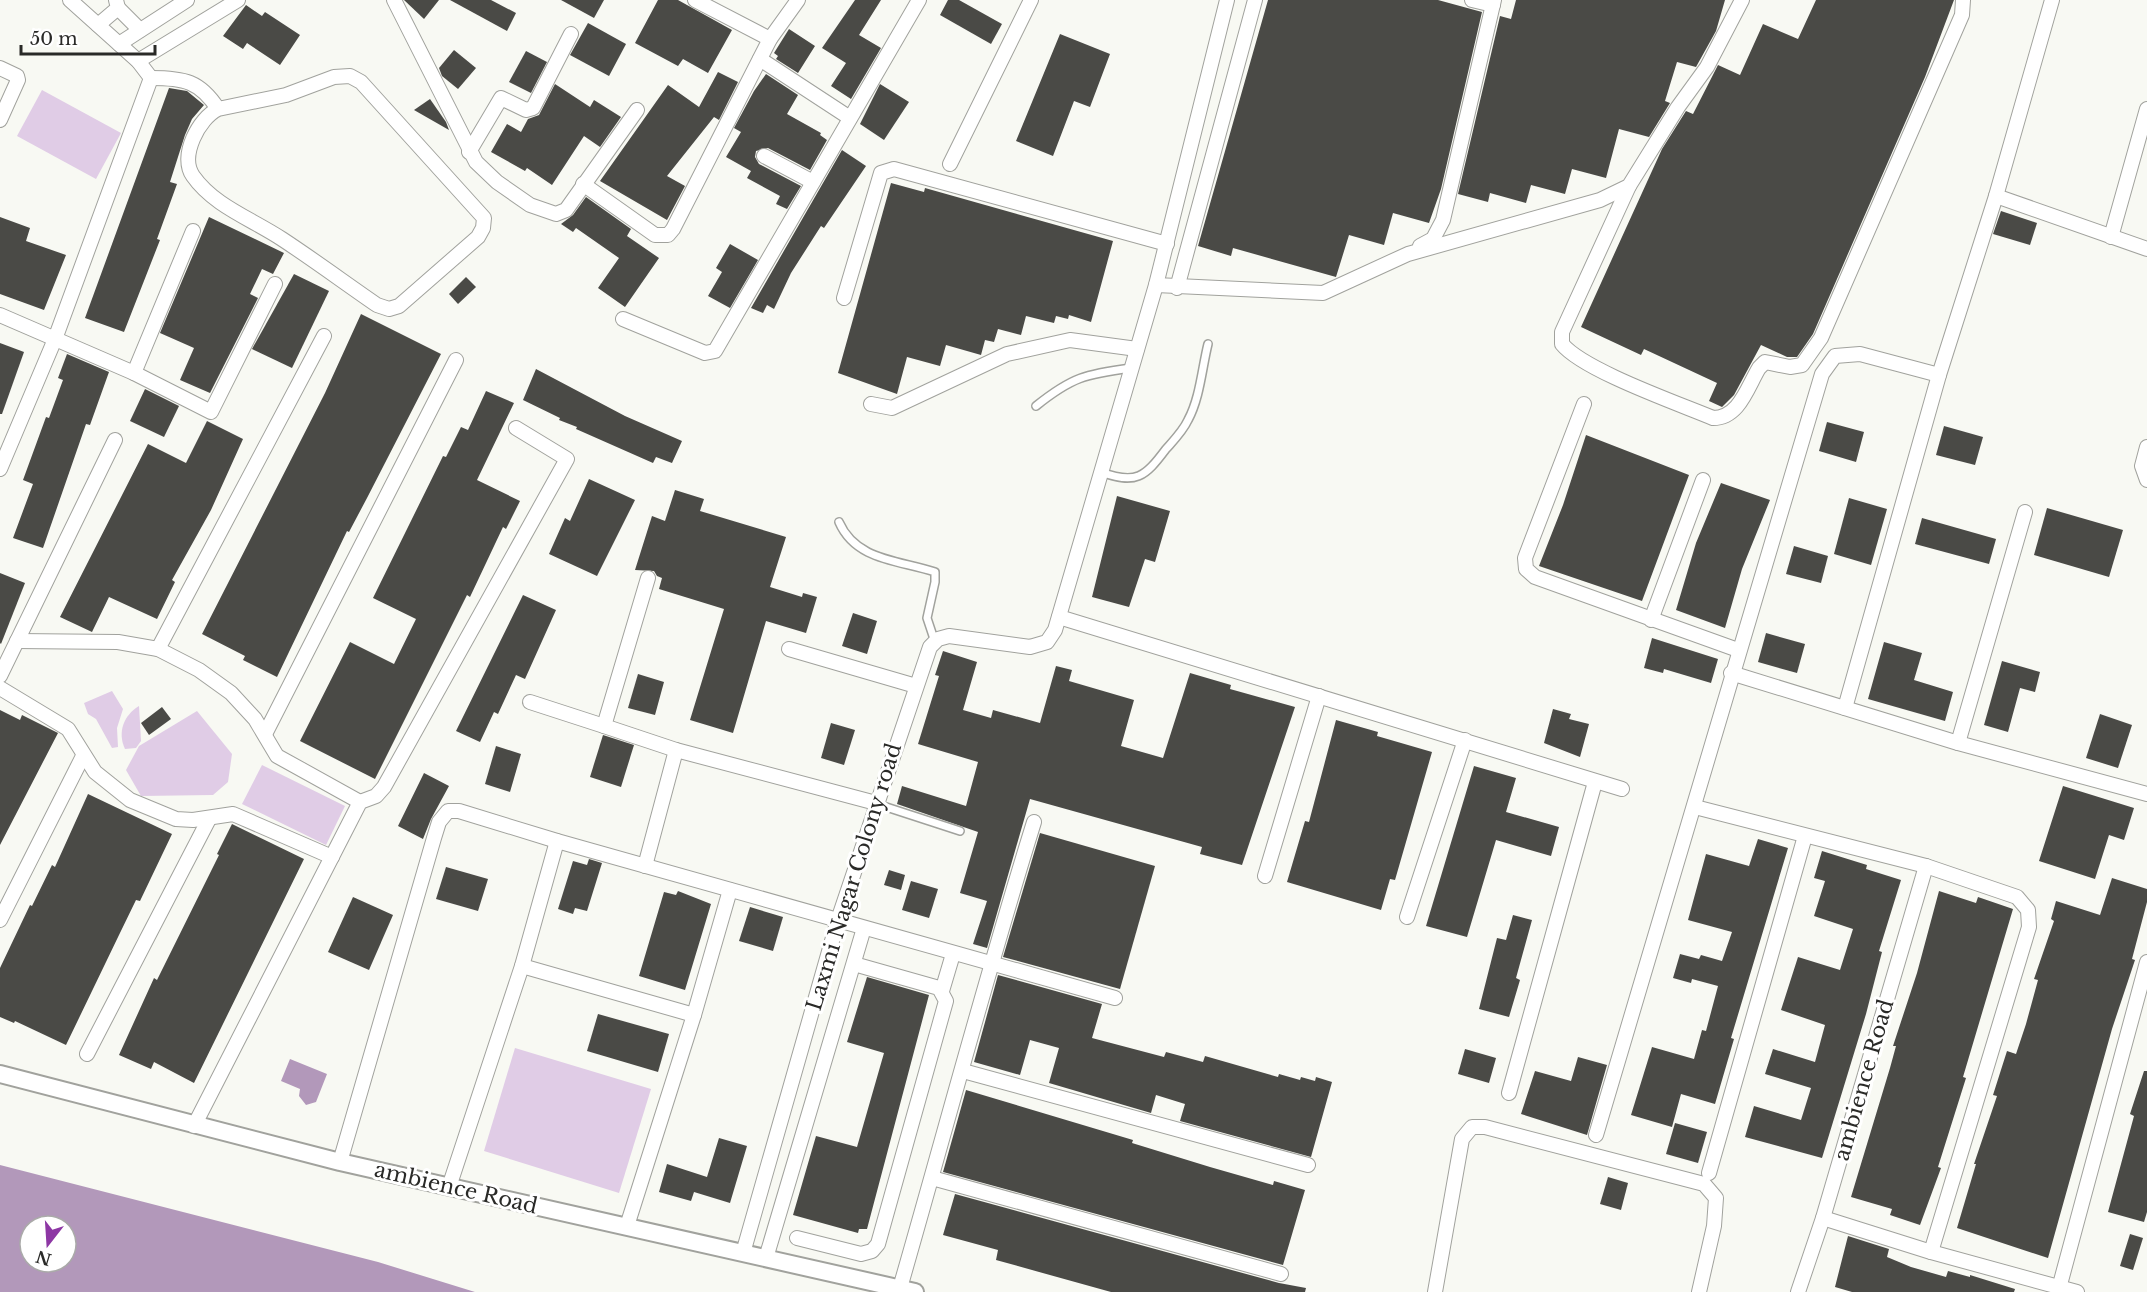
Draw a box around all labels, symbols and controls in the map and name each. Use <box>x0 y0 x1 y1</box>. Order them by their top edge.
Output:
scale bar <box>21 18 154 56</box>
text: 50 m <box>30 28 78 50</box>
street label: Laxmi Nagar Colony road <box>801 740 907 1014</box>
street label: ambience Road <box>1829 996 1899 1164</box>
street label: ambience Road <box>372 1157 540 1219</box>
north arrow <box>18 1214 78 1274</box>
text: N <box>33 1247 54 1270</box>

